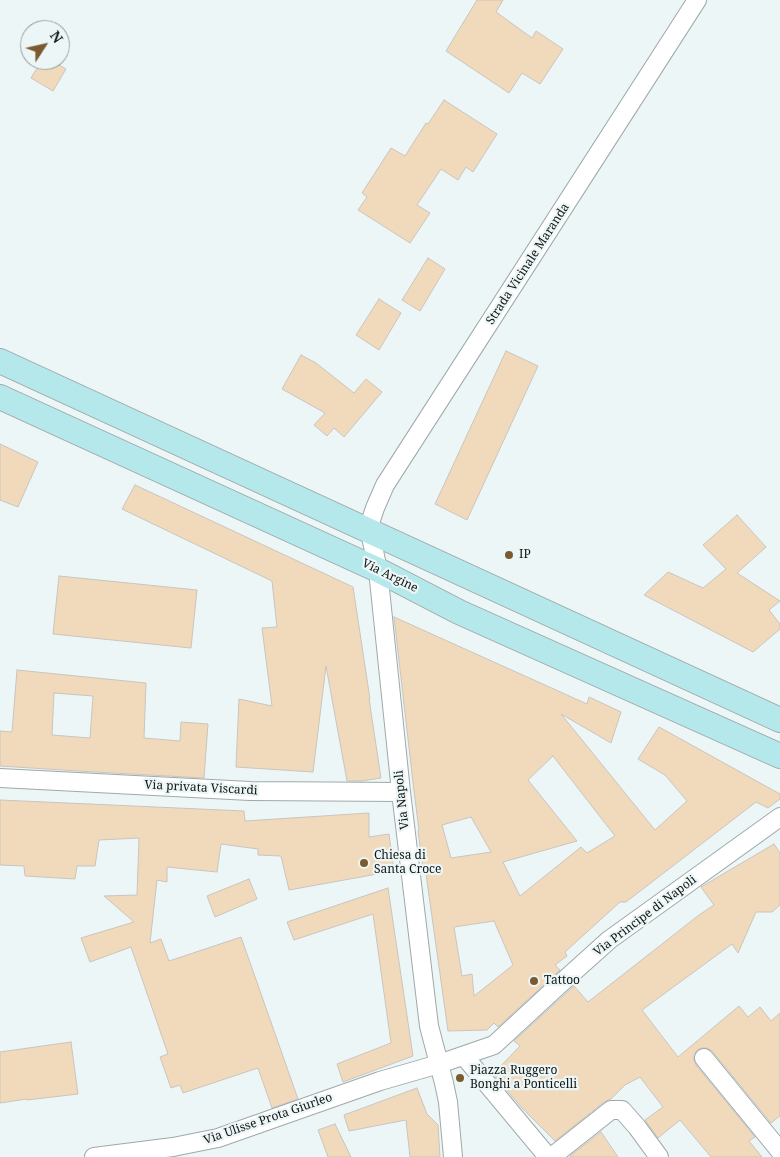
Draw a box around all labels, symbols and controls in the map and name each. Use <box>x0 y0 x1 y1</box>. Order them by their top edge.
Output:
north arrow <box>20 20 70 70</box>
text: N <box>46 27 68 47</box>
street label: Strada Vicinale Maranda <box>483 201 573 327</box>
place label: IP <box>519 548 531 562</box>
marker: IP <box>503 549 515 561</box>
street label: Via Argine <box>360 556 420 596</box>
street label: Via Napoli <box>392 770 412 830</box>
street label: Via privata Viscardi <box>144 778 258 798</box>
place label: Chiesa di Santa Croce <box>374 849 441 877</box>
marker: Chiesa di Santa Croce <box>358 857 370 869</box>
street label: Via Principe di Napoli <box>591 873 699 959</box>
place label: Tattoo <box>544 974 580 988</box>
marker: Tattoo <box>528 975 540 987</box>
place label: Piazza Ruggero Bonghi a Ponticelli <box>470 1064 577 1092</box>
marker: Piazza Ruggero Bonghi a Ponticelli <box>454 1072 466 1084</box>
street label: Via Ulisse Prota Giurleo <box>202 1090 334 1148</box>

